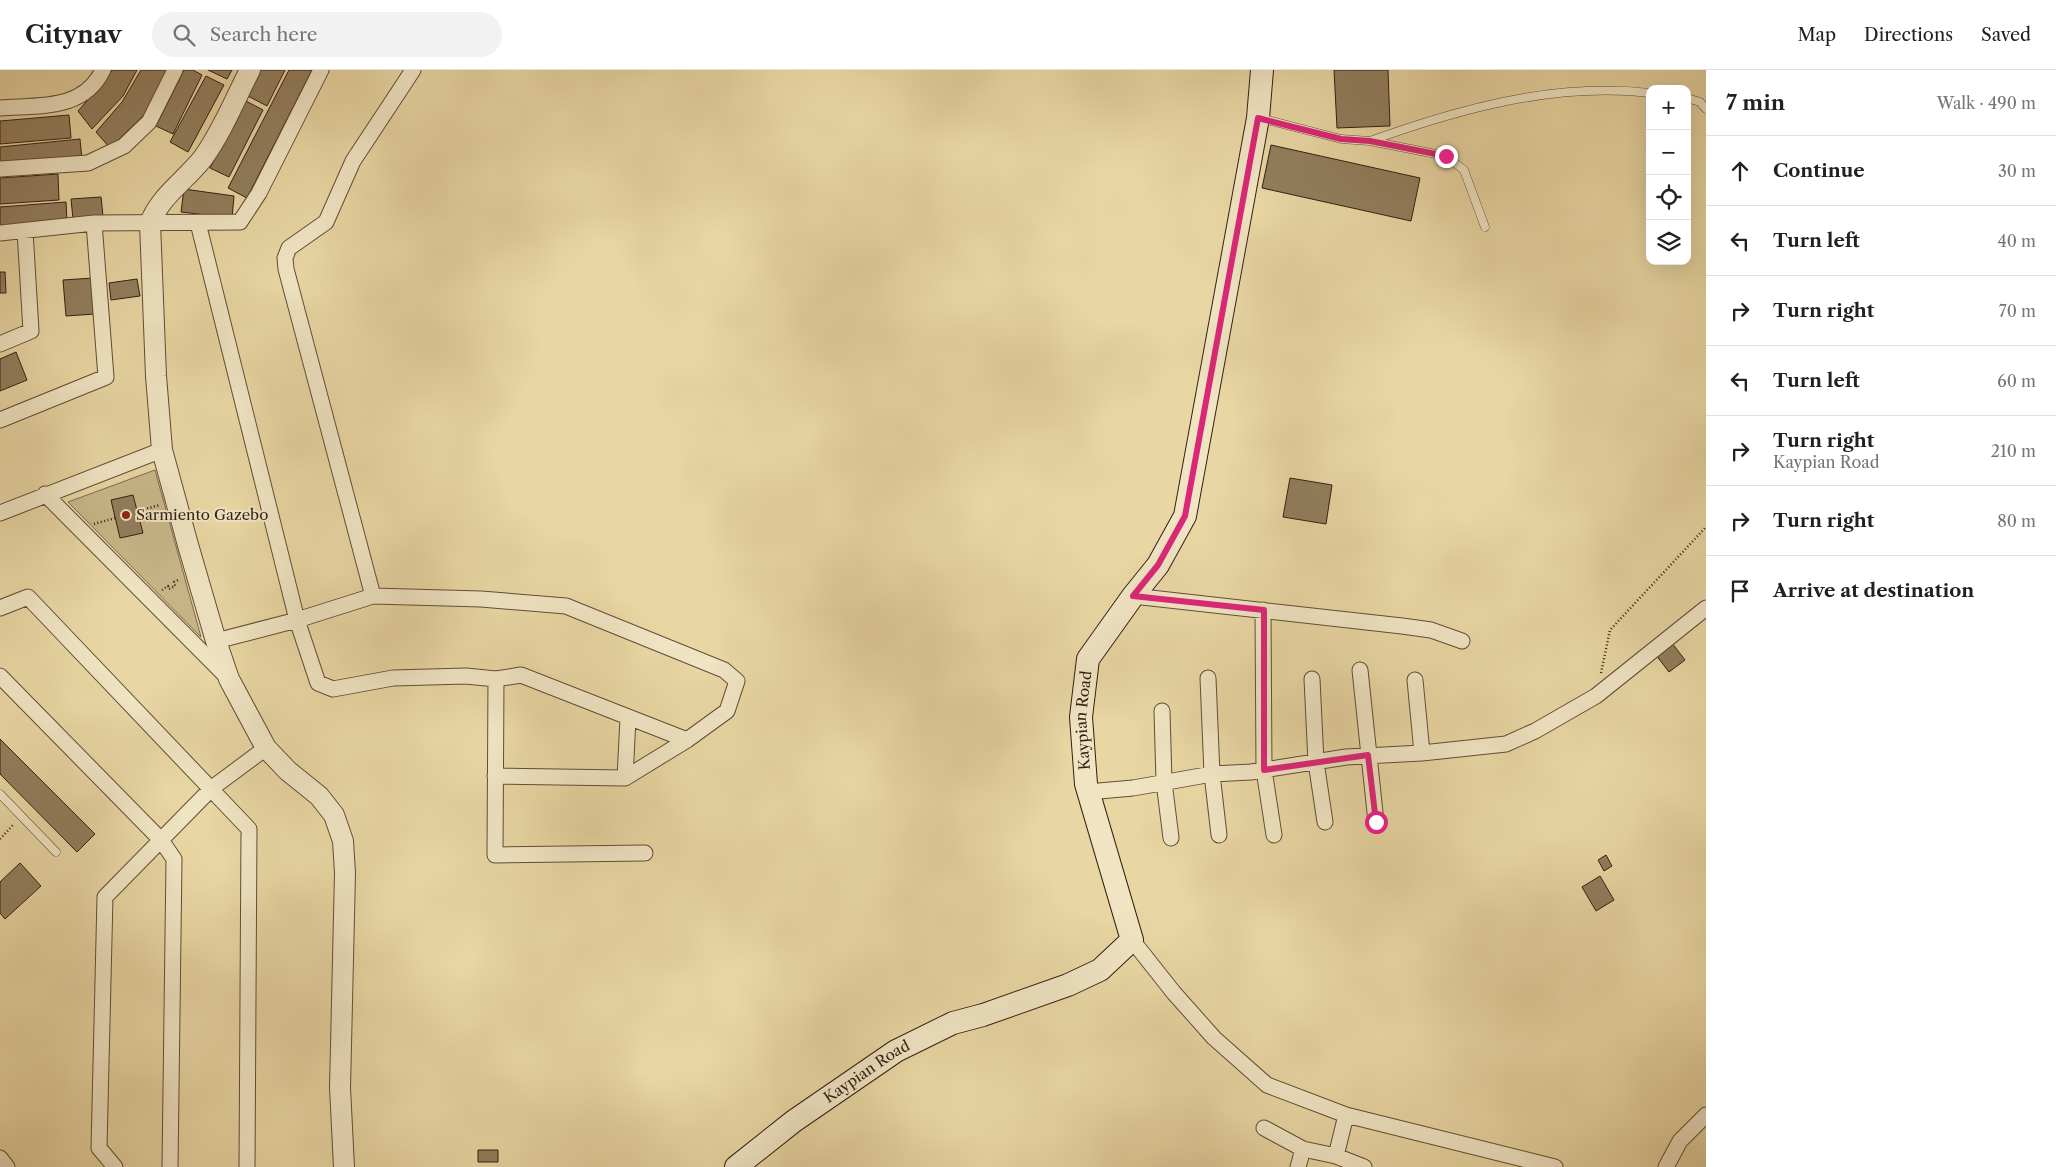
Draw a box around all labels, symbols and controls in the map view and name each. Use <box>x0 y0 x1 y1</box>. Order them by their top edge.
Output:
search box <box>152 12 502 57</box>
text: Citynav <box>25 20 122 49</box>
icon: search <box>170 21 198 49</box>
text: Search here <box>210 23 317 46</box>
text: Map <box>1797 24 1836 46</box>
text: Directions <box>1864 24 1953 46</box>
text: Saved <box>1981 24 2031 46</box>
map controls <box>1646 85 1691 265</box>
button: + <box>1646 85 1691 130</box>
text: 7 min <box>1726 90 1785 115</box>
text: Walk · 490 m <box>1937 93 2036 113</box>
button: − <box>1646 130 1691 175</box>
route end <box>1435 145 1458 168</box>
icon: ahead <box>1726 157 1754 185</box>
text: Continue <box>1773 159 1865 182</box>
text: 30 m <box>1998 161 2036 181</box>
button: locate <box>1646 175 1691 220</box>
button: layers <box>1646 220 1691 265</box>
icon: left <box>1726 227 1754 255</box>
text: Turn left <box>1773 229 1860 252</box>
text: 40 m <box>1997 231 2036 251</box>
icon: right <box>1726 297 1754 325</box>
text: Turn right <box>1773 299 1874 322</box>
text: 70 m <box>1999 301 2036 321</box>
icon: left <box>1726 367 1754 395</box>
text: Turn left <box>1773 369 1860 392</box>
text: 60 m <box>1997 371 2036 391</box>
text: Turn right <box>1773 429 1874 452</box>
icon: right <box>1726 437 1754 465</box>
text: 210 m <box>1991 441 2036 461</box>
text: Kaypian Road <box>1773 452 1879 472</box>
place label: Sarmiento Gazebo <box>136 505 268 524</box>
icon: right <box>1726 507 1754 535</box>
marker: Sarmiento Gazebo <box>120 509 132 521</box>
text: Turn right <box>1773 509 1874 532</box>
text: 80 m <box>1997 511 2036 531</box>
icon: arrive <box>1726 577 1754 605</box>
text: Arrive at destination <box>1773 579 1974 602</box>
street label: Kaypian Road <box>1071 670 1096 771</box>
route start <box>1365 811 1388 834</box>
street label: Kaypian Road <box>820 1036 913 1107</box>

